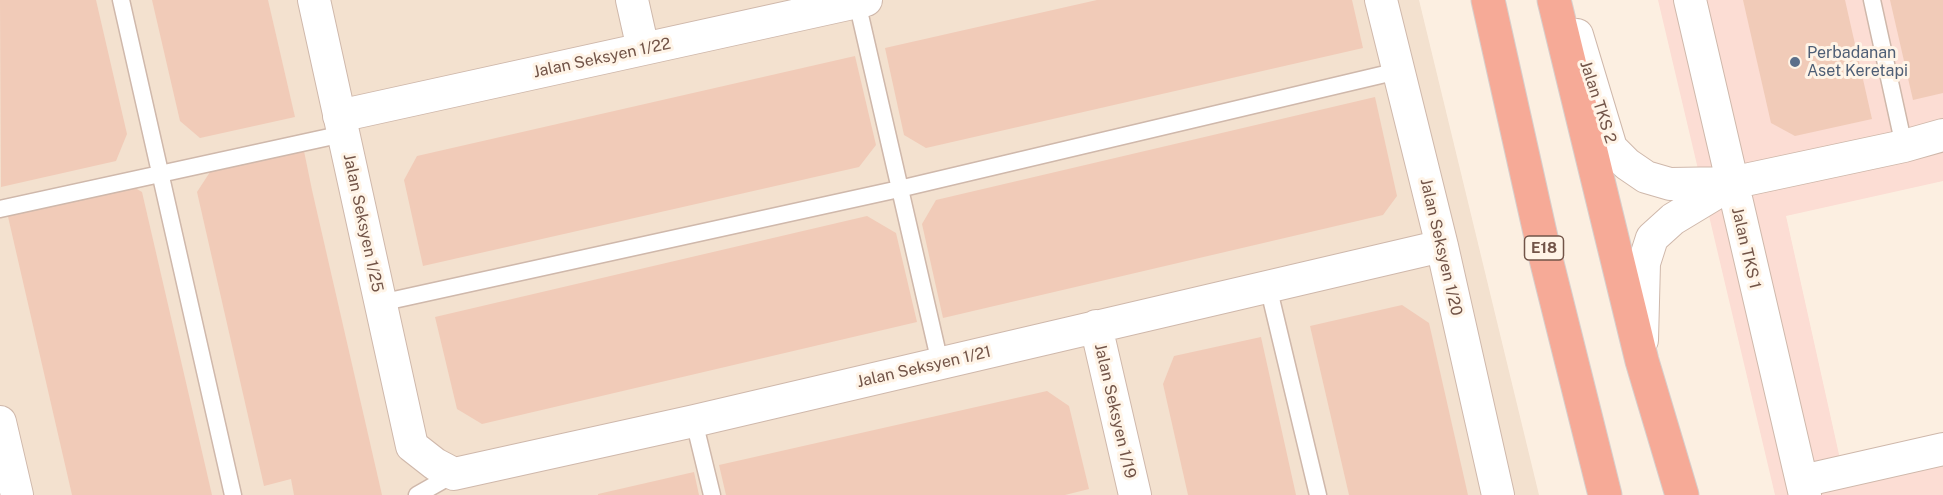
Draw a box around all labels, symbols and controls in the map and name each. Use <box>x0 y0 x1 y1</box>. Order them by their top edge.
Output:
street label: Jalan Seksyen 1/22 <box>531 34 673 82</box>
place label: Perbadanan Aset Keretapi <box>1807 43 1908 81</box>
marker: Perbadanan Aset Keretapi <box>1788 55 1802 69</box>
street label: Jalan TKS 2 <box>1576 58 1620 146</box>
street label: Jalan Seksyen 1/25 <box>339 152 387 294</box>
street label: Jalan Seksyen 1/20 <box>1416 176 1466 318</box>
street label: Jalan TKS 1 <box>1727 205 1765 291</box>
road number: E18 <box>1524 236 1564 260</box>
street label: Jalan Seksyen 1/21 <box>855 342 993 392</box>
street label: Jalan Seksyen 1/19 <box>1090 342 1140 480</box>

